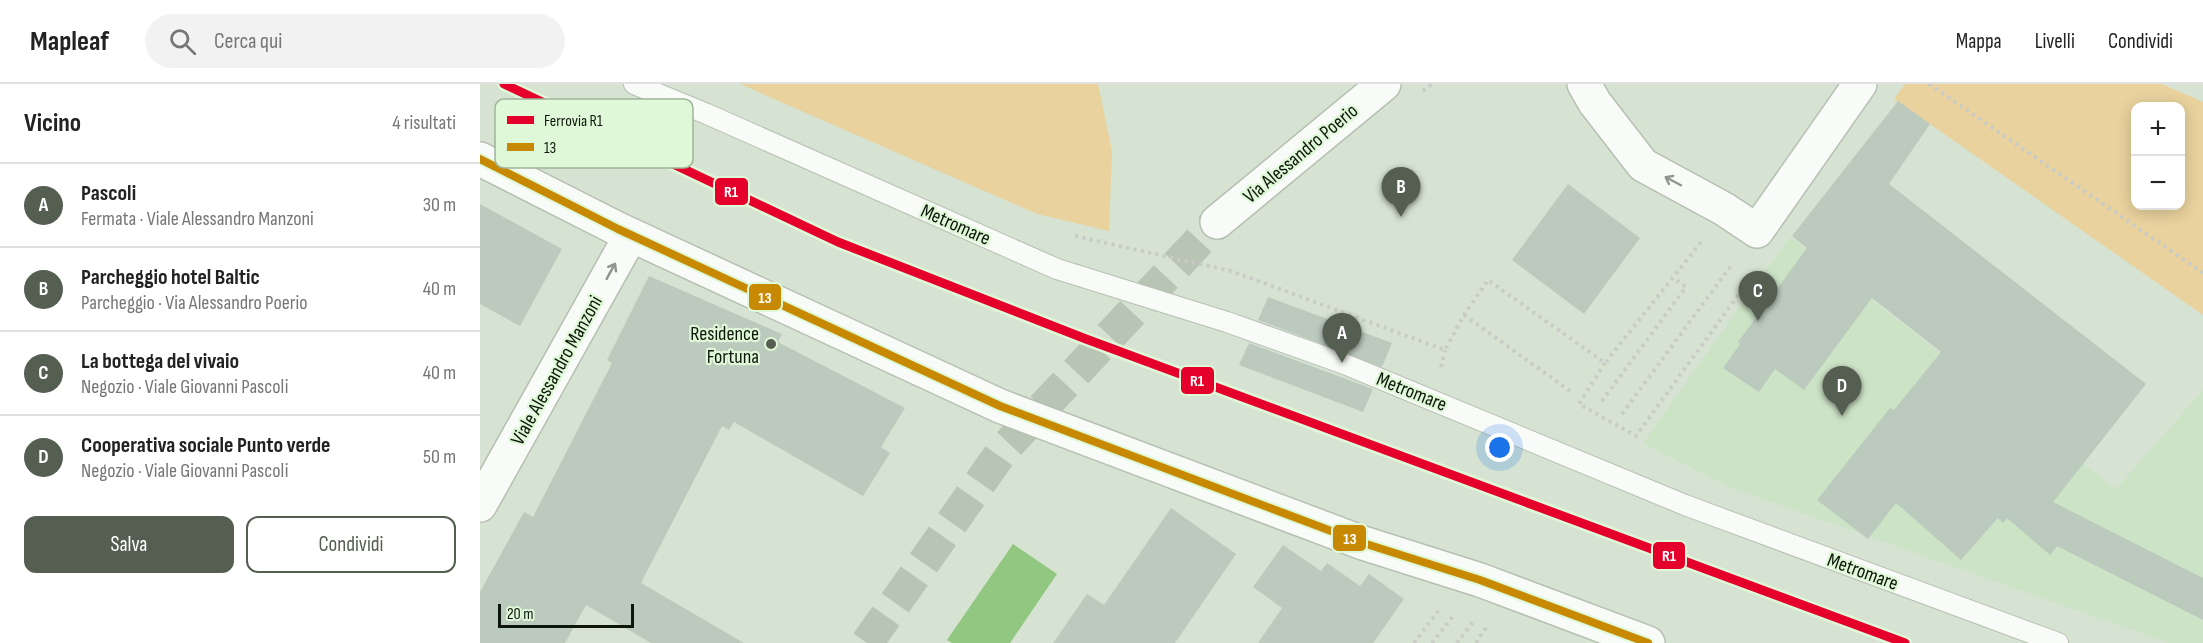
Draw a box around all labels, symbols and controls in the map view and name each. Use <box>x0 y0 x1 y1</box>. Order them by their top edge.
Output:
search box <box>145 14 565 68</box>
text: Mapleaf <box>30 25 109 58</box>
icon: search <box>166 25 199 58</box>
text: Cerca qui <box>214 28 282 55</box>
text: Mappa <box>1956 29 2002 54</box>
text: Livelli <box>2035 29 2075 54</box>
text: Condividi <box>2108 29 2173 54</box>
legend <box>495 99 693 168</box>
street label: Via Alessandro Poerio <box>1238 99 1363 209</box>
map controls <box>2131 102 2185 210</box>
button: + <box>2131 102 2185 156</box>
text: Vicino <box>24 108 81 139</box>
text: 4 risultati <box>392 111 456 135</box>
text: Ferrovia R1 <box>544 112 603 131</box>
text: 13 <box>544 139 556 158</box>
button: − <box>2131 156 2185 210</box>
pin: B <box>1382 168 1420 217</box>
one-way arrow <box>1665 175 1682 187</box>
line badge: R1 <box>714 177 749 206</box>
text: Pascoli <box>81 180 136 207</box>
text: R1 <box>724 183 739 202</box>
text: A <box>39 193 48 217</box>
text: 30 m <box>423 193 456 217</box>
street label: Metromare <box>917 199 994 251</box>
text: Fermata · Viale Alessandro Manzoni <box>81 207 314 231</box>
one-way arrow <box>605 263 617 280</box>
text: Parcheggio hotel Baltic <box>81 264 260 291</box>
pin: C <box>1738 272 1778 321</box>
text: B <box>39 277 48 301</box>
text: 40 m <box>423 277 456 301</box>
line badge: 13 <box>748 283 782 311</box>
text: 13 <box>758 289 772 308</box>
text: Parcheggio · Via Alessandro Poerio <box>81 291 308 315</box>
street label: Viale Alessandro Manzoni <box>506 292 608 449</box>
pin: A <box>1322 314 1362 363</box>
place label: Residence Fortuna <box>690 322 759 369</box>
marker: Residence Fortuna <box>764 337 778 351</box>
text: La bottega del vivaio <box>81 348 239 375</box>
text: C <box>38 361 49 385</box>
text: 40 m <box>423 361 456 385</box>
line badge: R1 <box>1180 366 1215 395</box>
pin: D <box>1822 366 1862 416</box>
street label: Metromare <box>1373 367 1450 417</box>
text: R1 <box>1190 372 1205 391</box>
text: Negozio · Viale Giovanni Pascoli <box>81 375 288 399</box>
text: Cooperativa sociale Punto verde <box>81 432 330 459</box>
your location <box>1485 433 1514 462</box>
text: D <box>38 445 49 469</box>
text: 50 m <box>423 445 456 469</box>
text: Negozio · Viale Giovanni Pascoli <box>81 459 288 483</box>
button: Salva <box>24 516 234 573</box>
button: Condividi <box>246 516 456 573</box>
line badge: 13 <box>1332 524 1367 552</box>
text: 13 <box>1343 530 1357 549</box>
line badge: R1 <box>1652 541 1686 570</box>
text: R1 <box>1662 547 1677 566</box>
street label: Metromare <box>1824 548 1901 596</box>
scale bar <box>498 601 634 628</box>
text: 20 m <box>507 605 534 624</box>

